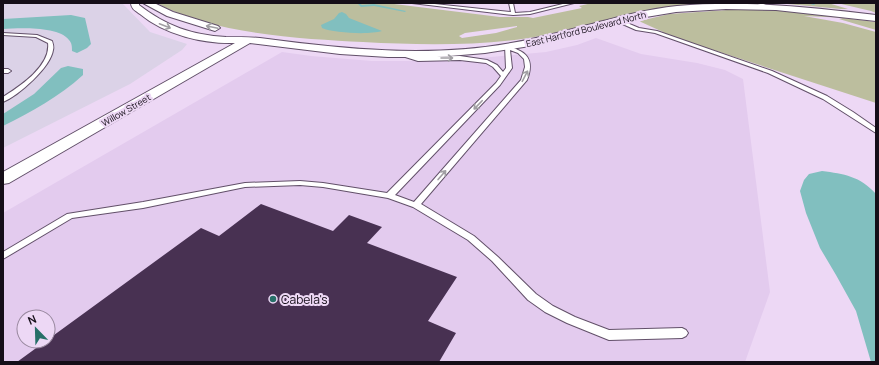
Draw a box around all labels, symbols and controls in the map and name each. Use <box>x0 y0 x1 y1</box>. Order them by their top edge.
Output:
street label: East Hartford Boulevard North <box>524 8 648 50</box>
one-way arrow <box>158 23 170 30</box>
one-way arrow <box>206 23 219 31</box>
one-way arrow <box>440 54 453 62</box>
one-way arrow <box>522 70 529 82</box>
street label: Willow Street <box>99 90 153 129</box>
one-way arrow <box>473 100 483 110</box>
one-way arrow <box>437 170 446 181</box>
place label: Cabela's <box>281 291 328 308</box>
marker: Cabela's <box>268 294 278 304</box>
north arrow <box>16 309 56 349</box>
text: N <box>25 311 39 328</box>

